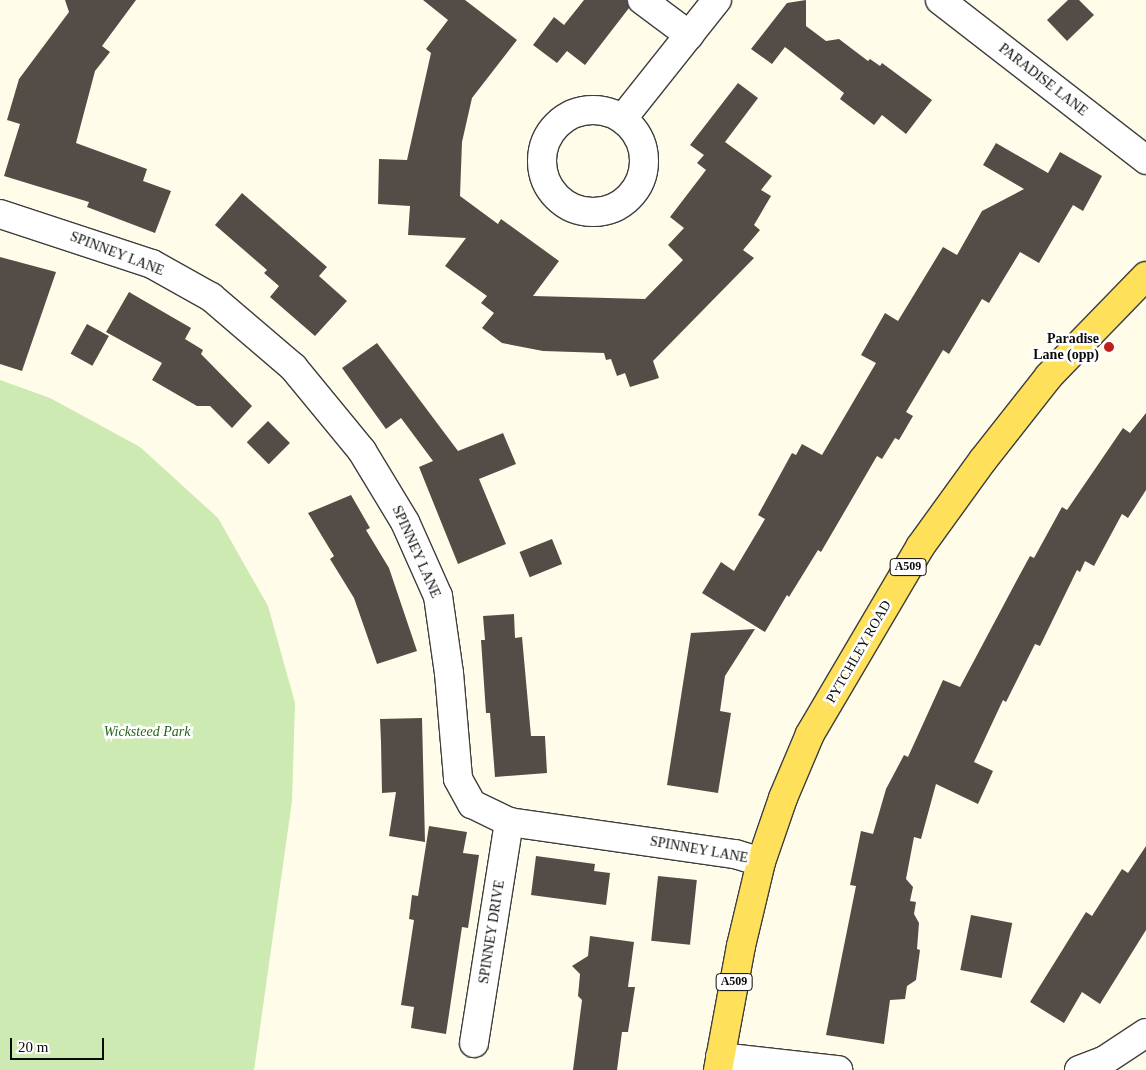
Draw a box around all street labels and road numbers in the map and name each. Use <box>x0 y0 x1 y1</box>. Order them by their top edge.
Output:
street label: PARADISE LANE <box>995 40 1091 120</box>
street label: SPINNEY LANE <box>67 228 167 280</box>
street label: SPINNEY LANE <box>388 503 444 601</box>
road number: A509 <box>889 558 927 576</box>
street label: PYTCHLEY ROAD <box>823 597 895 707</box>
street label: SPINNEY LANE <box>648 833 750 867</box>
street label: SPINNEY DRIVE <box>475 879 509 985</box>
road number: A509 <box>715 972 753 992</box>

